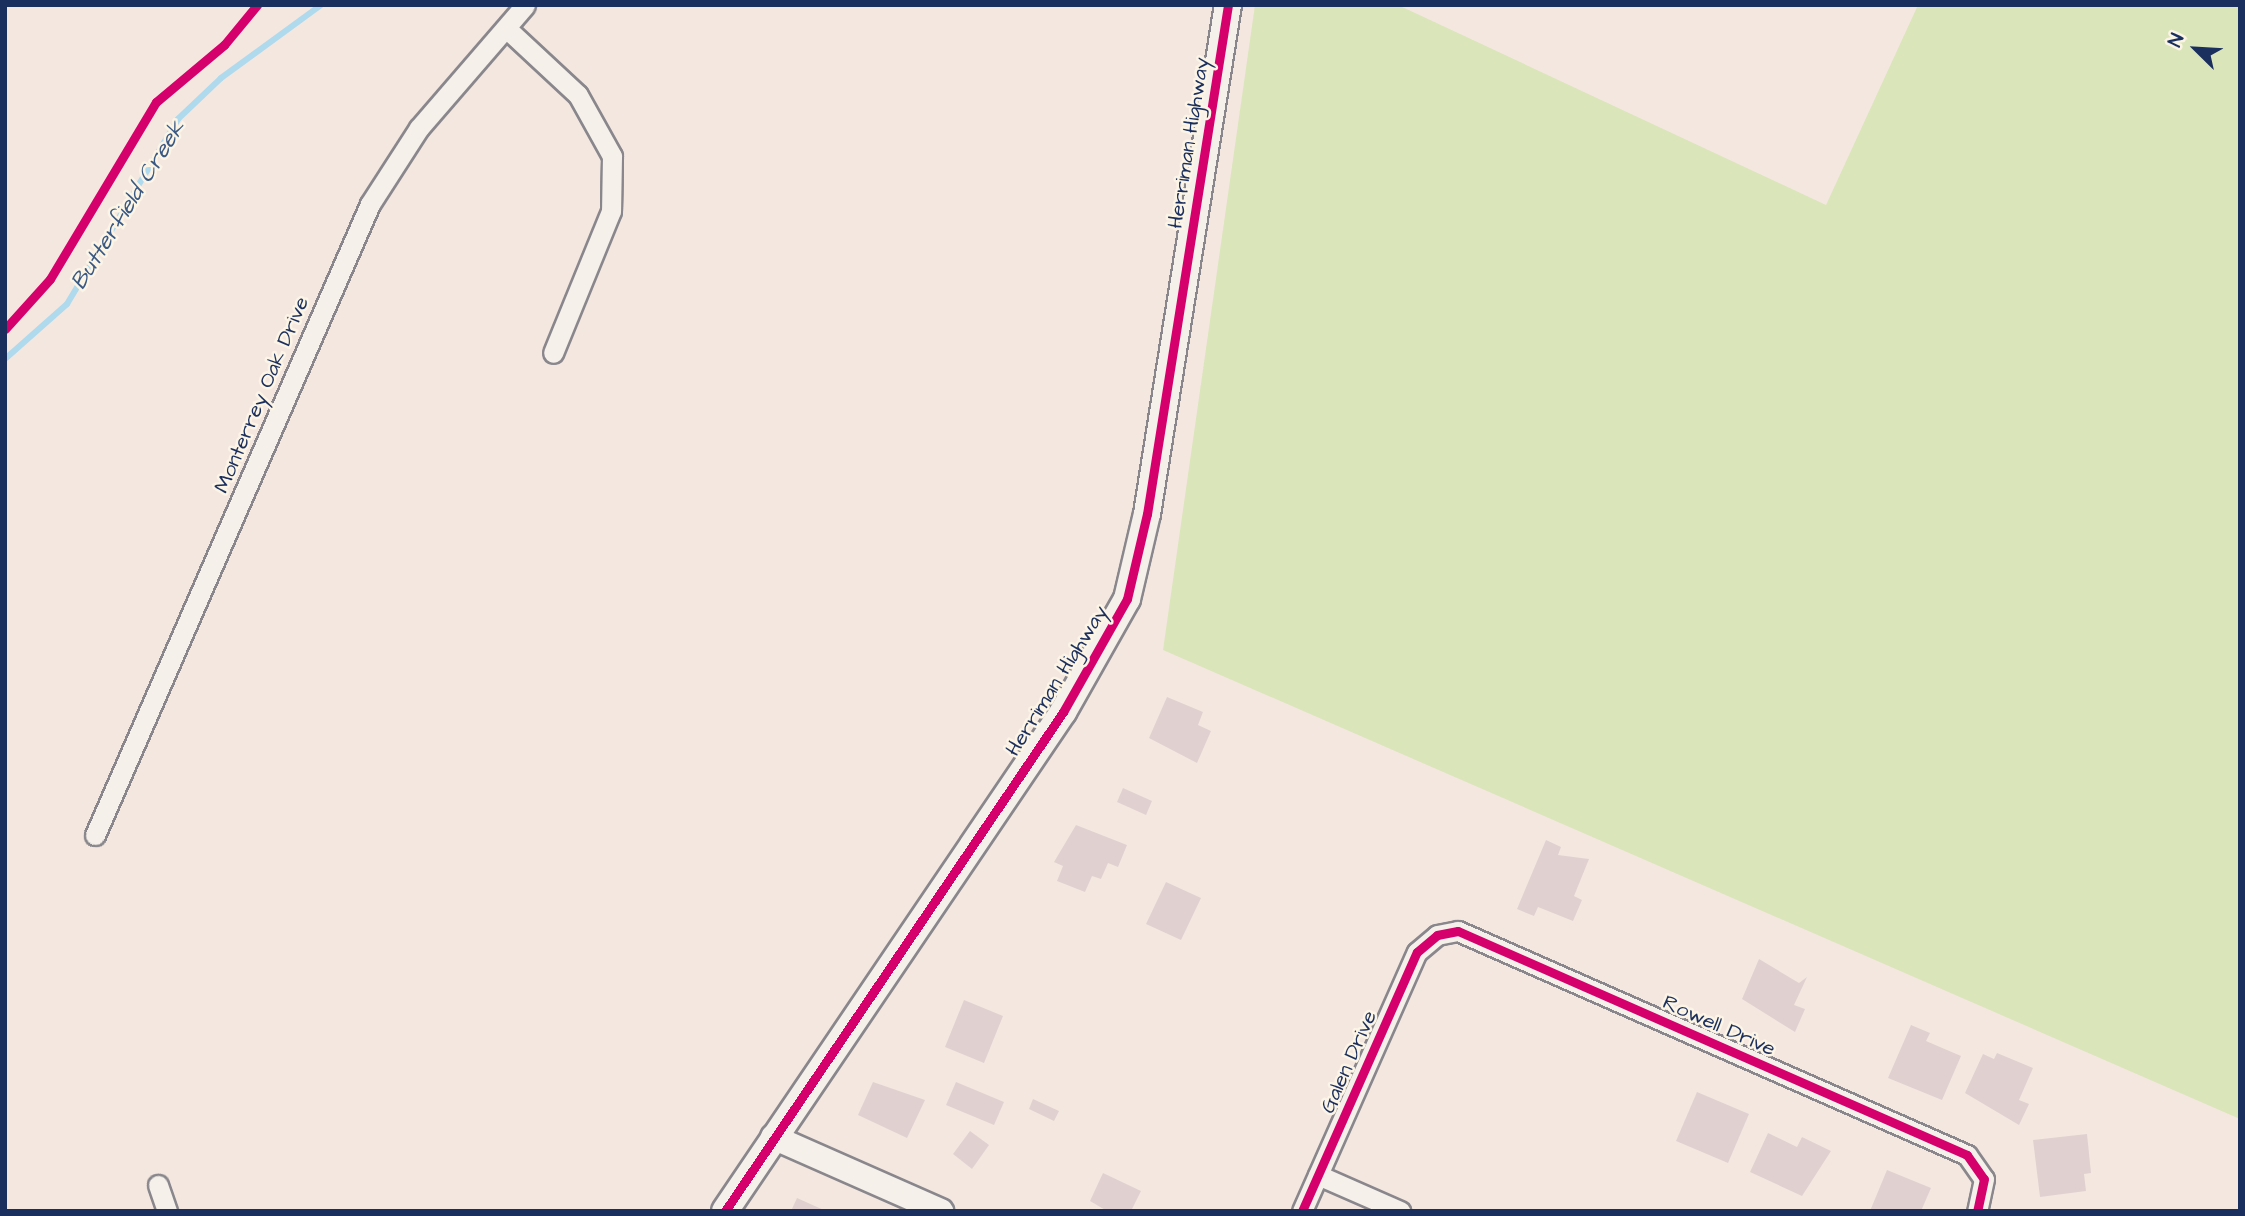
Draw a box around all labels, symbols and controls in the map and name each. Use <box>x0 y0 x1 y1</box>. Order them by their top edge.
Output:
north arrow <box>2161 14 2231 84</box>
text: N <box>2162 29 2191 51</box>
street label: Herriman Highway <box>1163 56 1215 230</box>
water label: Butterfield Creek <box>65 115 191 295</box>
street label: Monterrey Oak Drive <box>209 293 315 497</box>
street label: Herriman Highway <box>1001 601 1113 761</box>
street label: Rowell Drive <box>1659 990 1779 1062</box>
street label: Galen Drive <box>1315 1007 1383 1117</box>

